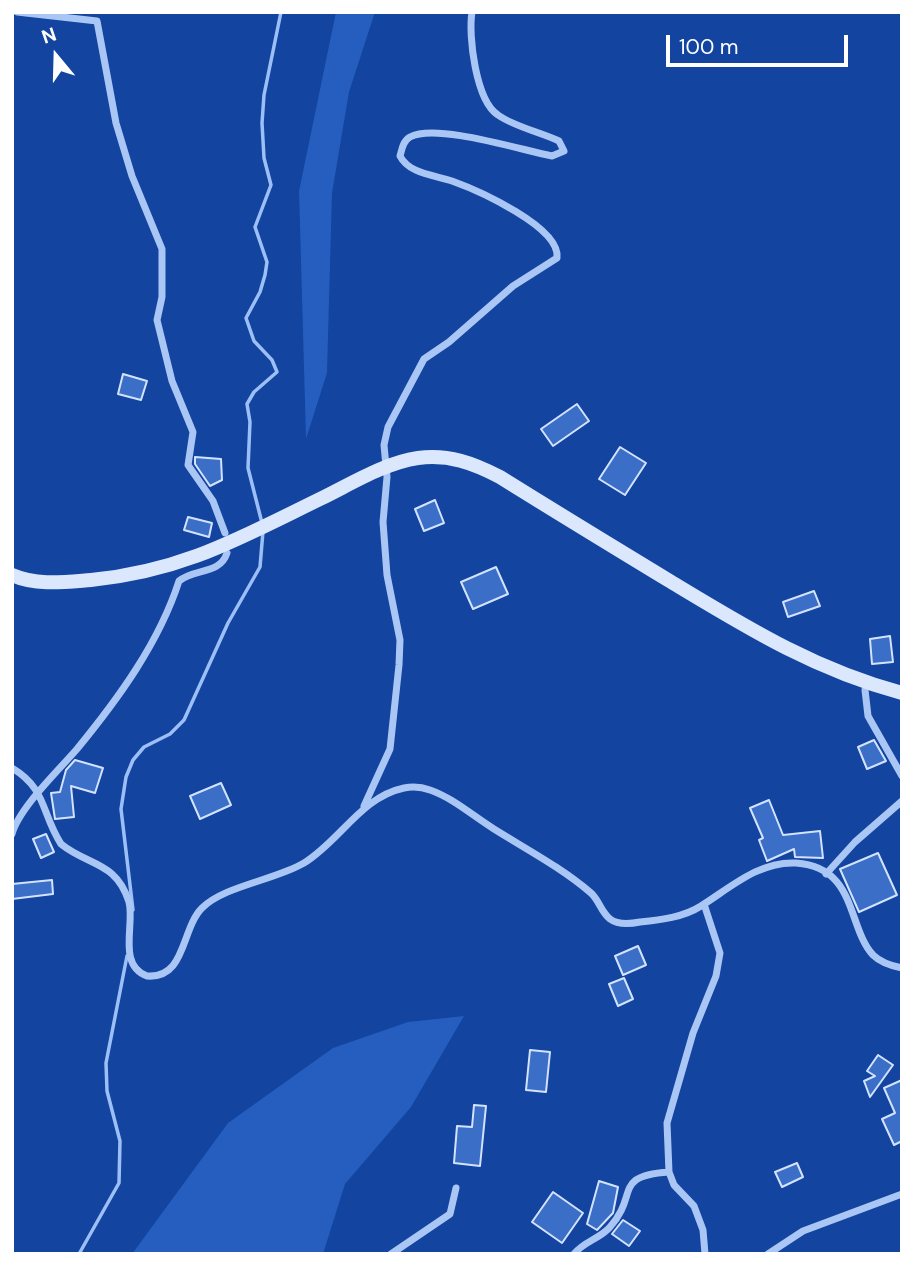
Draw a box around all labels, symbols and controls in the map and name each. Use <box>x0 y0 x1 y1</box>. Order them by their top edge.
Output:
north arrow <box>21 21 91 91</box>
scale bar <box>669 21 851 65</box>
text: N <box>38 22 60 50</box>
text: 100 m <box>679 33 739 61</box>

